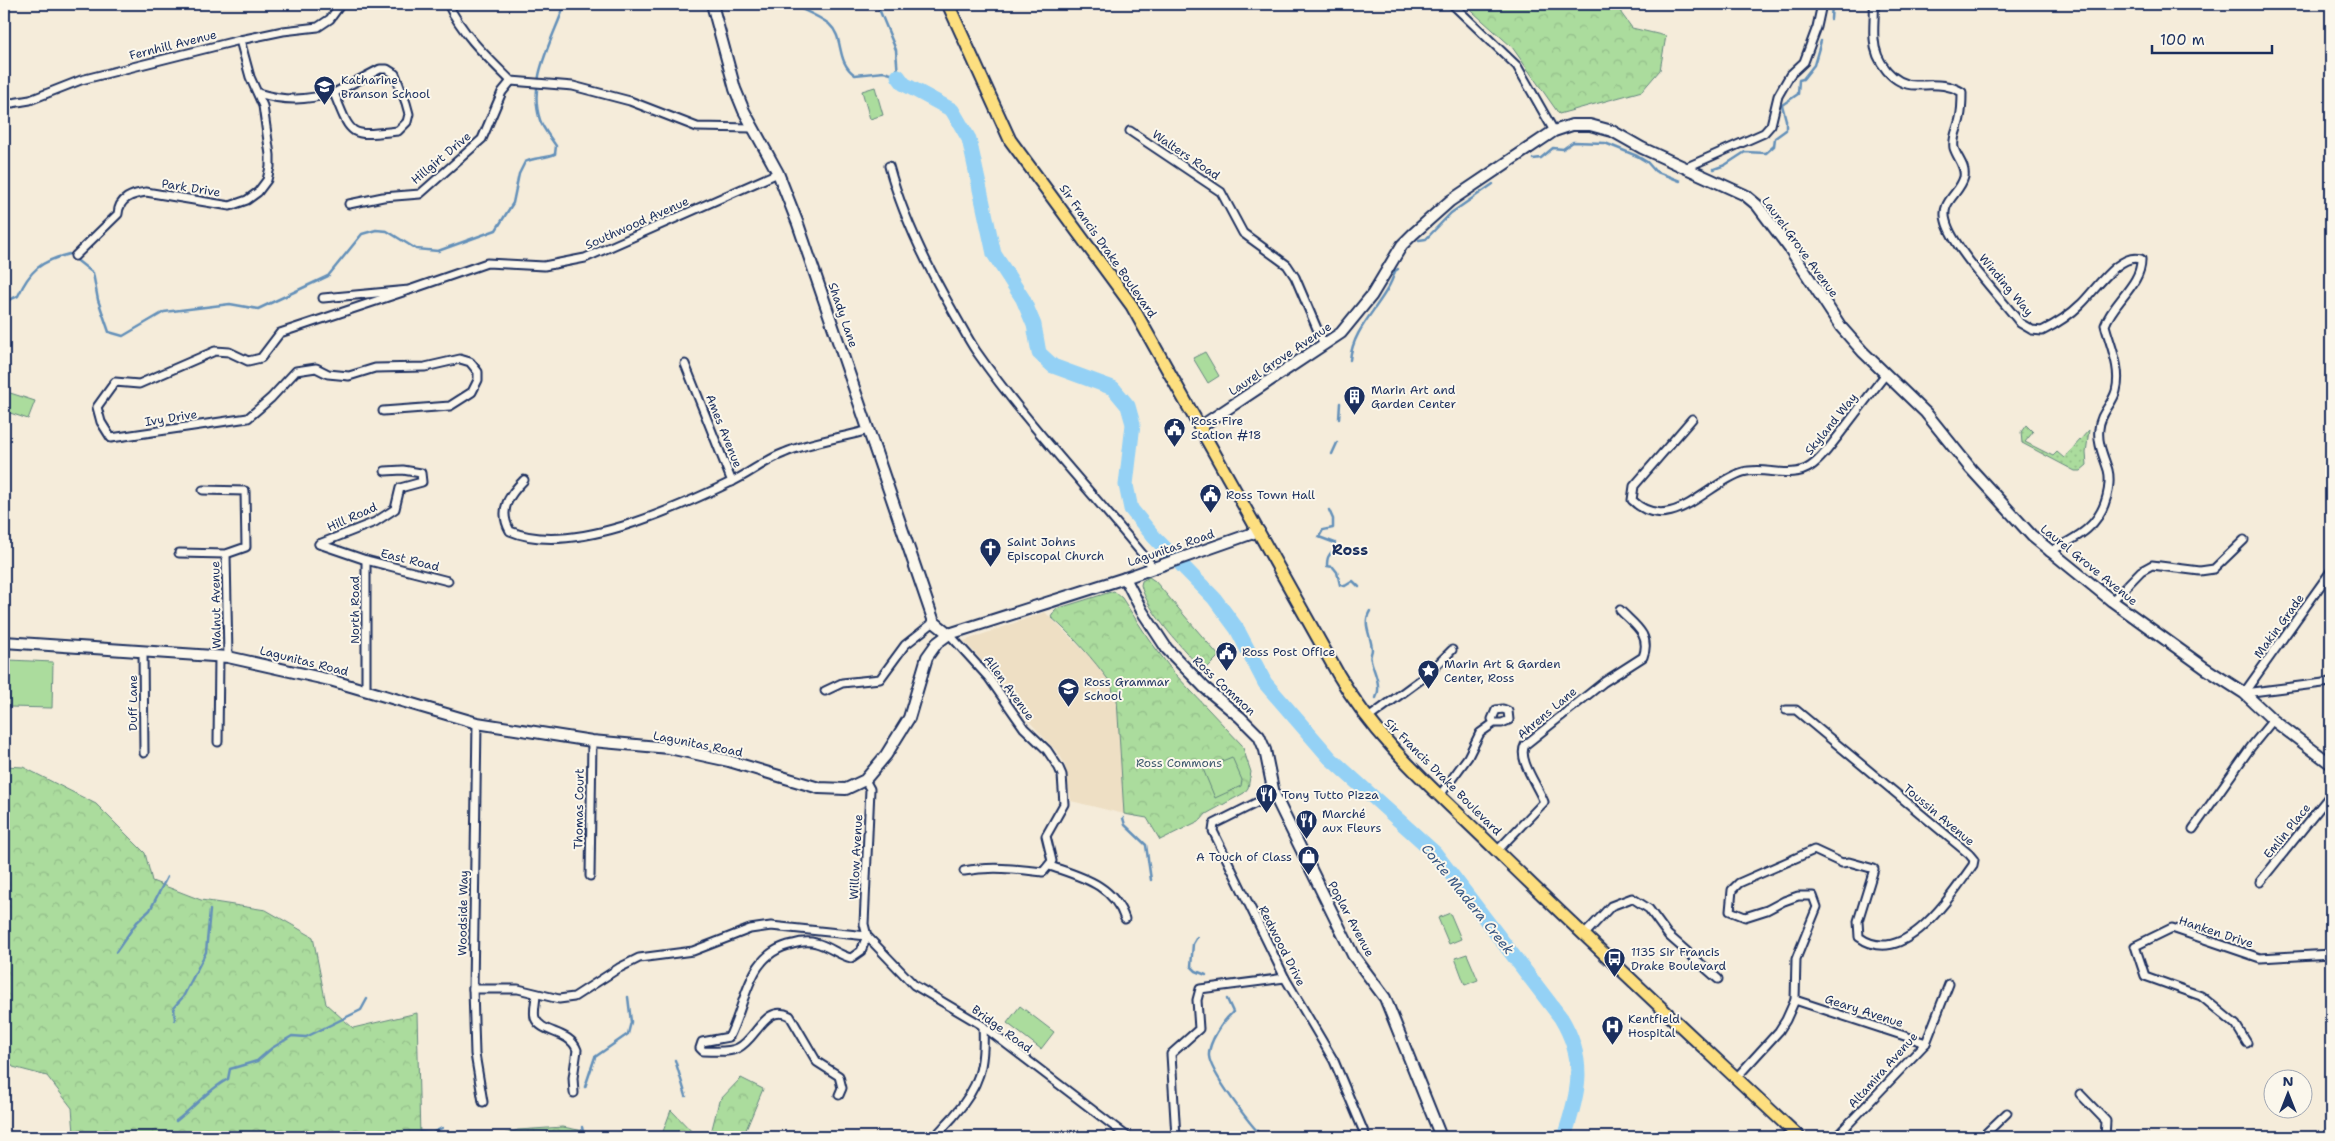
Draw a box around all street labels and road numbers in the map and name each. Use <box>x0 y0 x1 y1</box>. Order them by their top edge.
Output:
street label: Fernhill Avenue <box>128 26 219 64</box>
street label: Walters Road <box>1149 126 1223 184</box>
street label: Hillgirt Drive <box>408 128 474 188</box>
street label: Park Drive <box>160 175 222 201</box>
street label: Sir Francis Drake Boulevard <box>1056 181 1161 321</box>
street label: Southwood Avenue <box>583 193 691 253</box>
street label: Laurel Grove Avenue <box>1758 193 1842 301</box>
street label: Winding Way <box>1975 250 2037 320</box>
street label: Shady Lane <box>824 280 862 350</box>
street label: Laurel Grove Avenue <box>1225 319 1335 399</box>
street label: Skyland Way <box>1801 390 1861 458</box>
street label: Ames Avenue <box>702 392 746 470</box>
street label: Ivy Drive <box>144 406 199 430</box>
street label: Hill Road <box>324 499 380 535</box>
street label: Laurel Grove Avenue <box>2037 521 2141 609</box>
street label: Lagunitas Road <box>1125 526 1217 570</box>
street label: East Road <box>379 545 441 575</box>
street label: Walnut Avenue <box>207 561 225 649</box>
street label: North Road <box>347 575 363 644</box>
street label: Makin Grade <box>2250 590 2308 661</box>
street label: Lagunitas Road <box>258 642 350 680</box>
street label: Allen Avenue <box>980 652 1038 724</box>
street label: Ross Common <box>1189 653 1259 719</box>
street label: Duff Lane <box>125 675 141 731</box>
street label: Ahrens Lane <box>1514 683 1580 743</box>
street label: Sir Francis Drake Boulevard <box>1381 715 1505 839</box>
street label: Lagunitas Road <box>652 727 745 761</box>
street label: Thomas Court <box>570 768 588 850</box>
street label: Toussin Avenue <box>1900 780 1978 850</box>
street label: Emlin Place <box>2260 800 2314 862</box>
street label: Willow Avenue <box>846 814 866 900</box>
street label: Woodside Way <box>454 870 472 956</box>
street label: Poplar Avenue <box>1324 878 1378 960</box>
street label: Redwood Drive <box>1255 903 1309 989</box>
street label: Hanken Drive <box>2177 912 2256 952</box>
street label: Geary Avenue <box>1823 991 1906 1031</box>
street label: Bridge Road <box>968 1002 1036 1057</box>
street label: Altamira Avenue <box>1845 1029 1921 1111</box>

